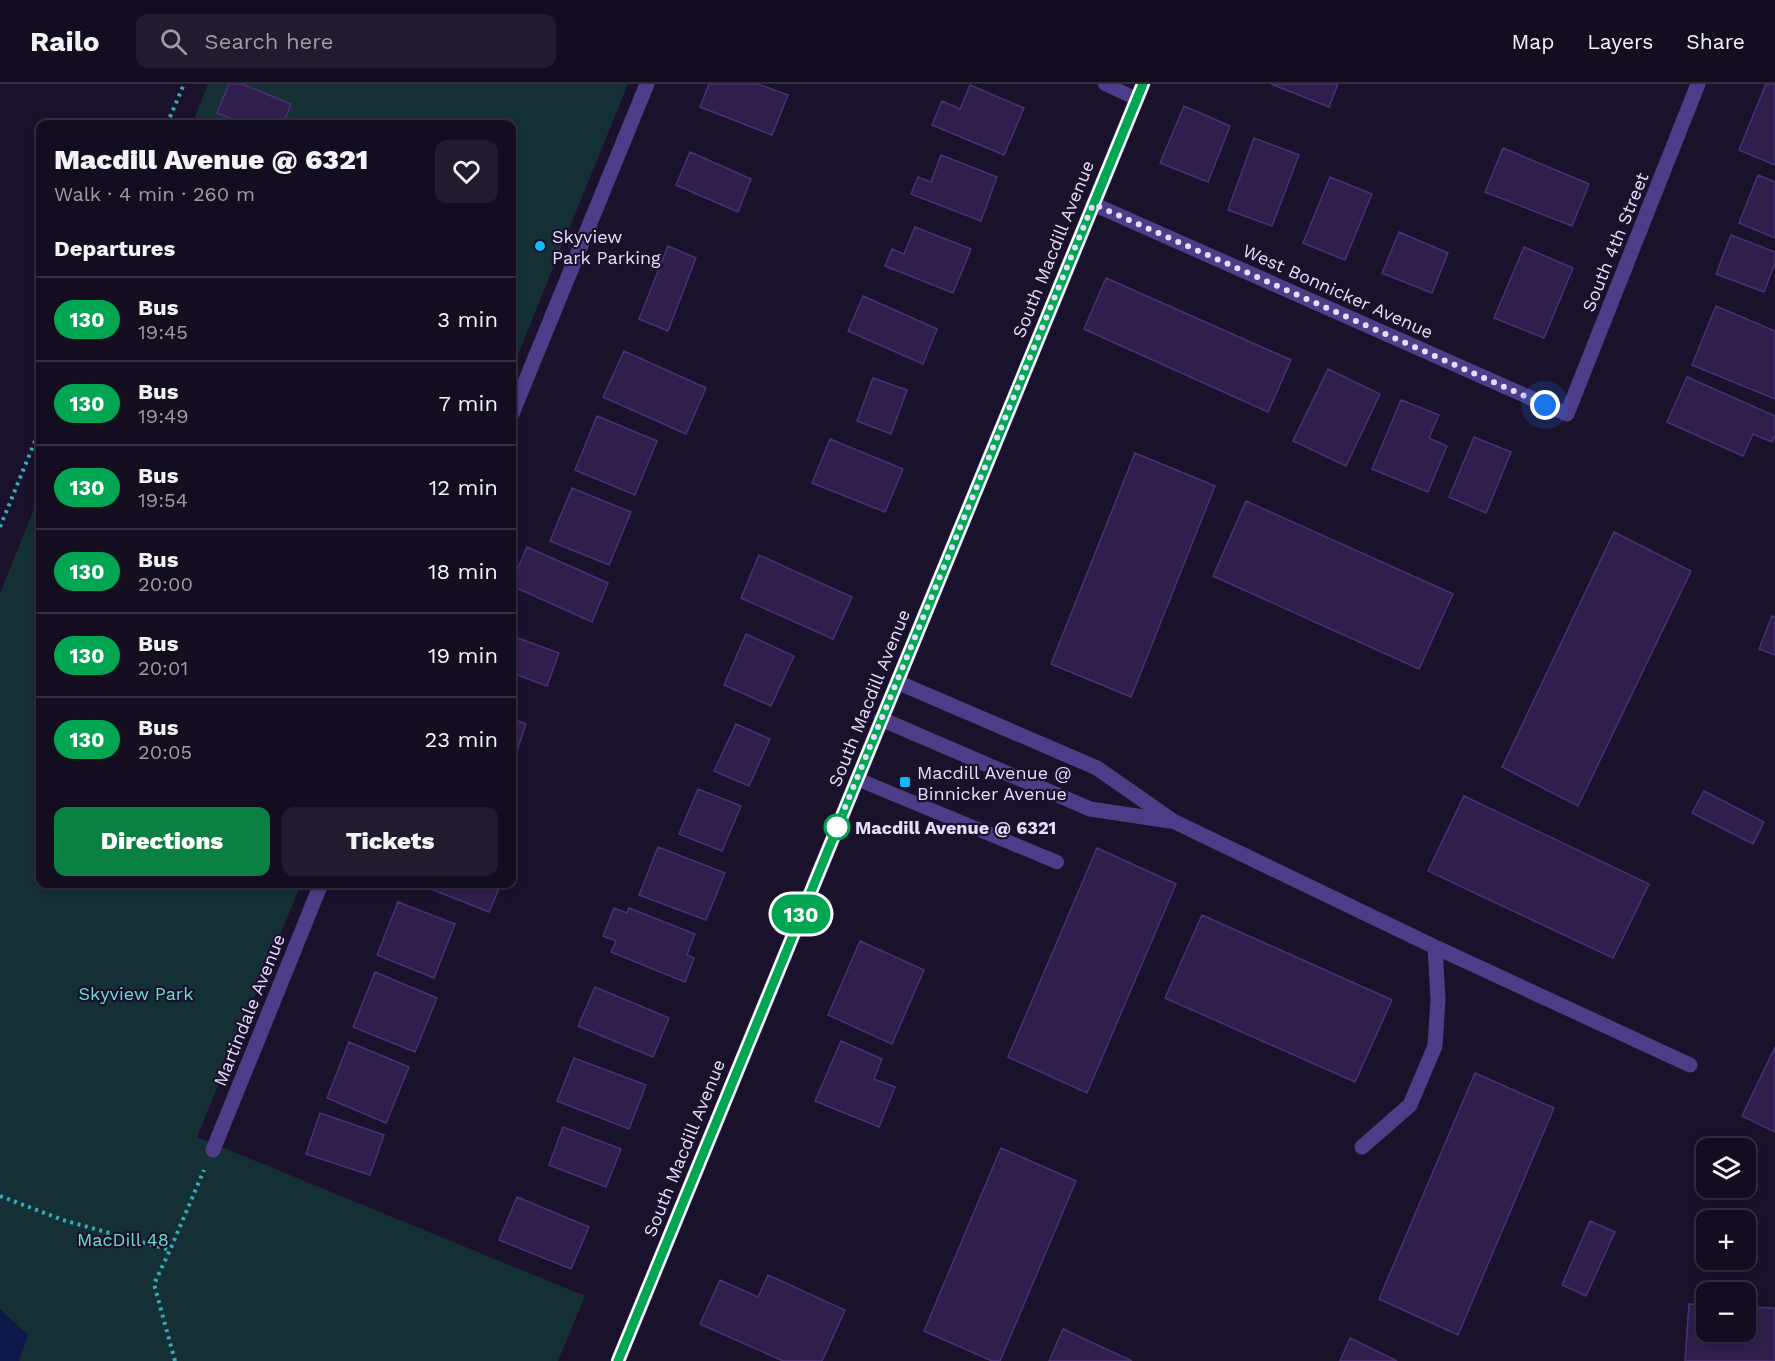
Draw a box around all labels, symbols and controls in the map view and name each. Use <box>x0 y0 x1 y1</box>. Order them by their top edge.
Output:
search box <box>136 14 556 68</box>
text: Railo <box>30 25 100 58</box>
icon: search <box>157 25 190 58</box>
text: Search here <box>205 29 334 54</box>
text: Map <box>1511 29 1554 54</box>
text: Layers <box>1587 29 1653 54</box>
text: Share <box>1686 29 1745 54</box>
button: heart <box>435 140 498 203</box>
text: Macdill Avenue @ 6321 <box>54 143 368 176</box>
street label: South Macdill Avenue <box>1008 157 1098 341</box>
street label: South 4th Street <box>1577 169 1653 315</box>
text: Walk · 4 min · 260 m <box>54 182 255 206</box>
place label: Skyview Park Parking <box>552 226 661 268</box>
text: Departures <box>54 236 175 261</box>
marker: Skyview Park Parking <box>533 239 547 253</box>
street label: West Bonnicker Avenue <box>1240 239 1436 343</box>
text: Bus <box>138 295 178 320</box>
text: 130 <box>69 307 105 332</box>
text: 3 min <box>437 307 498 332</box>
text: 19:45 <box>138 320 188 344</box>
text: Bus <box>138 379 178 404</box>
your location <box>1530 390 1560 420</box>
text: 130 <box>69 391 105 416</box>
text: 7 min <box>438 391 498 416</box>
text: 19:49 <box>138 404 189 428</box>
text: Bus <box>138 463 178 488</box>
text: 130 <box>69 475 105 500</box>
text: 12 min <box>429 475 498 500</box>
text: 19:54 <box>138 488 188 512</box>
text: Bus <box>138 547 178 572</box>
text: 130 <box>69 559 105 584</box>
text: 18 min <box>428 559 498 584</box>
text: 20:00 <box>138 572 193 596</box>
street label: South Macdill Avenue <box>824 606 914 790</box>
text: Bus <box>138 631 178 656</box>
text: 130 <box>69 643 105 668</box>
text: 19 min <box>428 643 498 668</box>
text: 20:01 <box>138 656 188 680</box>
text: Bus <box>138 715 178 740</box>
text: 130 <box>69 727 105 752</box>
text: 23 min <box>424 727 498 752</box>
text: 20:05 <box>138 740 192 764</box>
place label: Macdill Avenue @ Binnicker Avenue <box>917 762 1071 804</box>
marker: Macdill Avenue @ Binnicker Avenue <box>898 775 912 789</box>
button: Directions <box>54 807 270 876</box>
button: Tickets <box>282 807 498 876</box>
marker: Macdill Avenue @ 6321 <box>824 814 850 840</box>
place label: Macdill Avenue @ 6321 <box>855 817 1056 838</box>
line badge: 130 <box>766 894 836 934</box>
text: 130 <box>783 902 819 927</box>
street label: Martindale Avenue <box>209 931 289 1089</box>
park label: Skyview Park <box>79 983 193 1004</box>
street label: South Macdill Avenue <box>639 1056 729 1240</box>
map controls <box>1696 1138 1756 1342</box>
button: layers <box>1696 1138 1756 1198</box>
button: + <box>1696 1210 1756 1270</box>
park label: MacDill 48 <box>77 1229 169 1250</box>
button: − <box>1696 1282 1756 1342</box>

